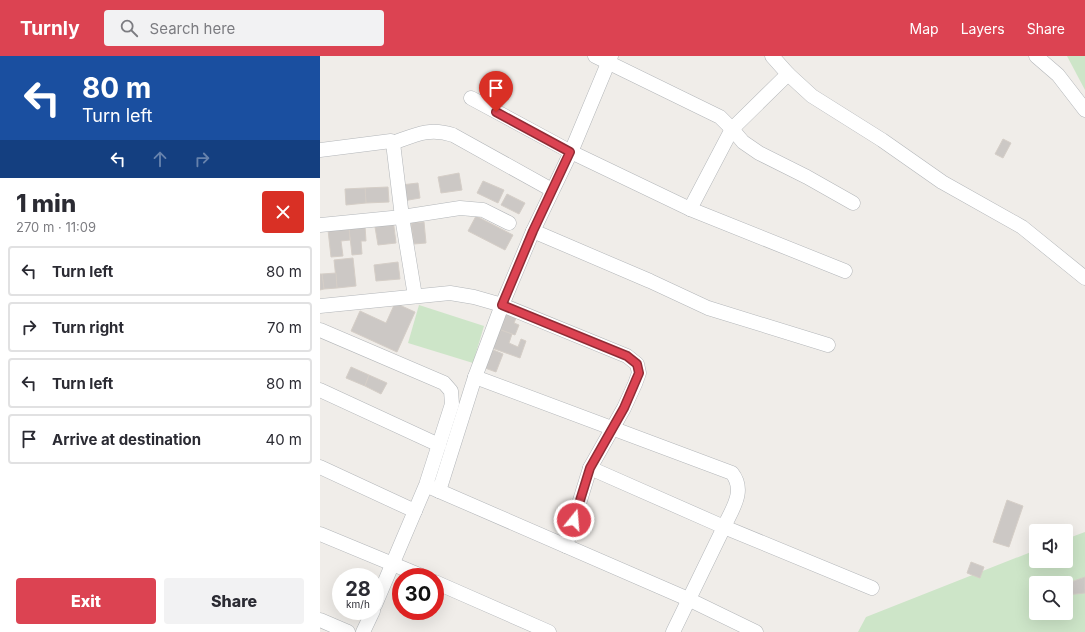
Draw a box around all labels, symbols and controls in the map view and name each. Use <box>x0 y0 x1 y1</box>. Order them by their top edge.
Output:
search box <box>104 10 384 46</box>
text: Turnly <box>20 17 80 40</box>
icon: search <box>118 17 140 39</box>
text: Search here <box>150 19 235 38</box>
text: Map <box>910 20 939 37</box>
text: Layers <box>961 20 1005 37</box>
text: Share <box>1027 20 1065 37</box>
text: 80 m <box>82 71 151 105</box>
pin <box>479 71 513 112</box>
icon: left <box>16 72 68 124</box>
icon: arrive <box>485 77 507 99</box>
text: Turn left <box>82 105 152 126</box>
icon: left <box>107 148 129 170</box>
icon: ahead <box>149 148 171 170</box>
icon: right <box>191 148 213 170</box>
text: 1 min <box>16 189 76 218</box>
button: close <box>262 191 304 233</box>
text: 270 m · 11:09 <box>16 219 96 235</box>
icon: left <box>18 260 40 282</box>
text: Turn left <box>52 262 113 281</box>
text: 80 m <box>266 262 302 281</box>
icon: right <box>18 316 40 338</box>
text: Turn right <box>52 318 124 337</box>
text: 70 m <box>267 318 302 337</box>
icon: left <box>18 372 40 394</box>
text: Turn left <box>52 374 113 393</box>
text: 80 m <box>266 374 302 393</box>
icon: arrive <box>18 428 40 450</box>
text: Arrive at destination <box>52 430 201 449</box>
text: 40 m <box>265 430 302 449</box>
position arrow <box>553 499 595 541</box>
map controls <box>1029 524 1073 620</box>
button: sound <box>1029 524 1073 568</box>
speed limit sign: 30 <box>392 568 444 620</box>
button: search <box>1029 576 1073 620</box>
text: 28 <box>345 577 371 601</box>
button: Exit <box>16 578 156 624</box>
button: Share <box>164 578 304 624</box>
text: km/h <box>346 598 370 610</box>

